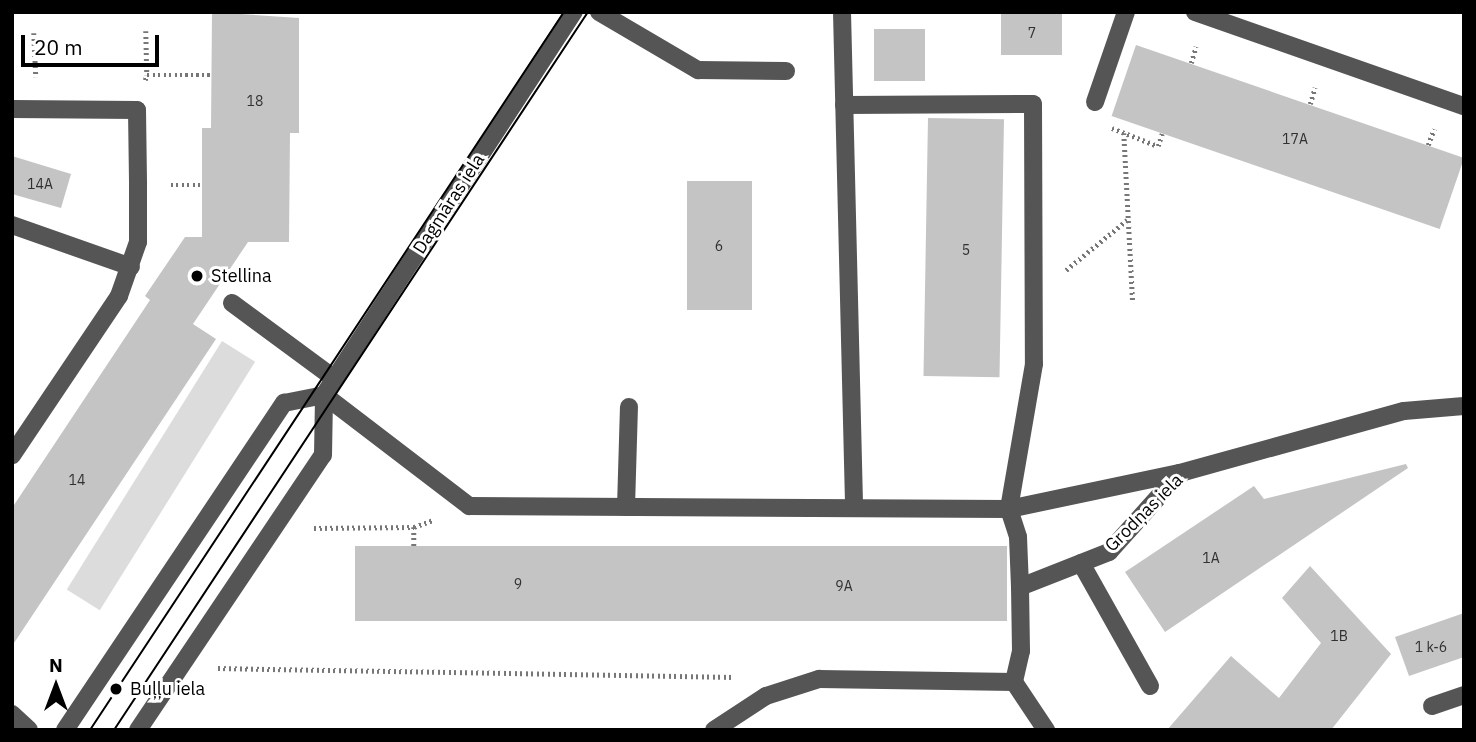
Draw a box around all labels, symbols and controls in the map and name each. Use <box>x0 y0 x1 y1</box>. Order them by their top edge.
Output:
scale bar <box>24 21 163 65</box>
house number: 7 <box>1028 25 1036 41</box>
text: 20 m <box>34 33 83 61</box>
house number: 18 <box>247 93 263 109</box>
house number: 17A <box>1282 131 1308 147</box>
street label: Dagmāras iela <box>409 150 489 258</box>
house number: 14A <box>27 176 53 192</box>
house number: 6 <box>715 238 723 254</box>
house number: 5 <box>962 242 970 258</box>
place label: Stellina <box>211 265 272 287</box>
marker: Stellina <box>189 268 205 284</box>
street label: Grodņas iela <box>1101 470 1187 556</box>
house number: 14 <box>69 472 85 488</box>
house number: 1A <box>1202 550 1220 566</box>
house number: 9 <box>514 576 522 592</box>
house number: 9A <box>835 578 853 594</box>
house number: 1B <box>1330 628 1348 644</box>
house number: 1 k-6 <box>1415 639 1447 655</box>
north arrow <box>21 651 91 721</box>
text: N <box>49 653 63 677</box>
place label: Buļļu iela <box>130 678 205 700</box>
marker: Buļļu iela <box>108 681 124 697</box>

